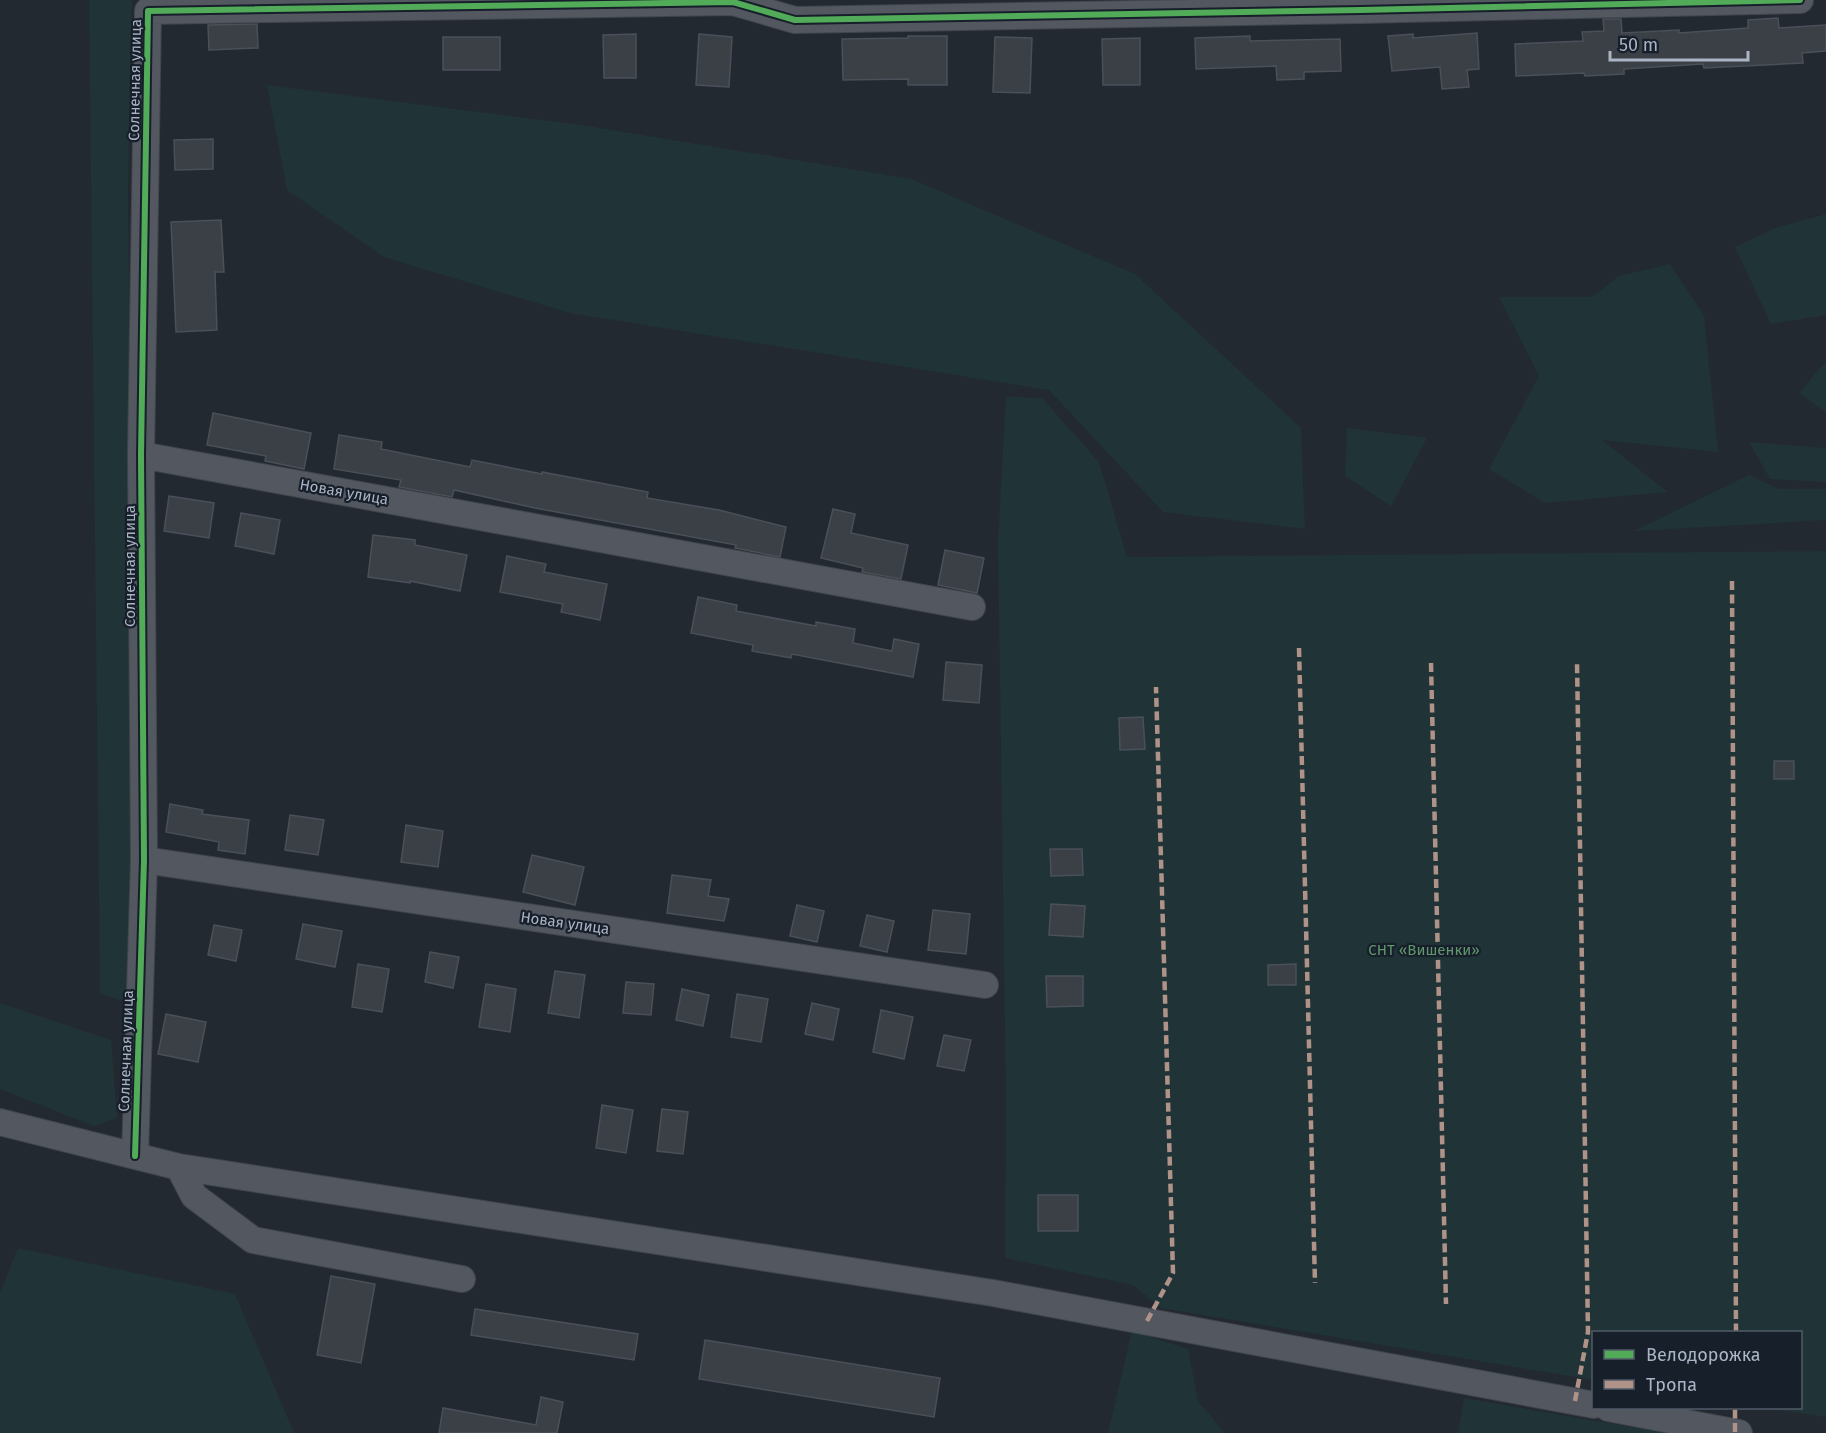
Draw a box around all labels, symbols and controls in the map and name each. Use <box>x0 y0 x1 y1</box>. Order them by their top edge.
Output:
street label: Солнечная улица <box>125 19 145 141</box>
scale bar <box>1610 24 1748 62</box>
text: 50 m <box>1619 34 1658 56</box>
street label: Новая улица <box>298 475 390 509</box>
street label: Солнечная улица <box>121 505 139 627</box>
street label: Новая улица <box>519 908 611 938</box>
park label: СНТ «Вишенки» <box>1368 941 1480 959</box>
street label: Солнечная улица <box>115 990 137 1112</box>
legend <box>1592 1331 1802 1409</box>
text: Велодорожка <box>1646 1344 1761 1366</box>
text: Тропа <box>1646 1374 1697 1396</box>

